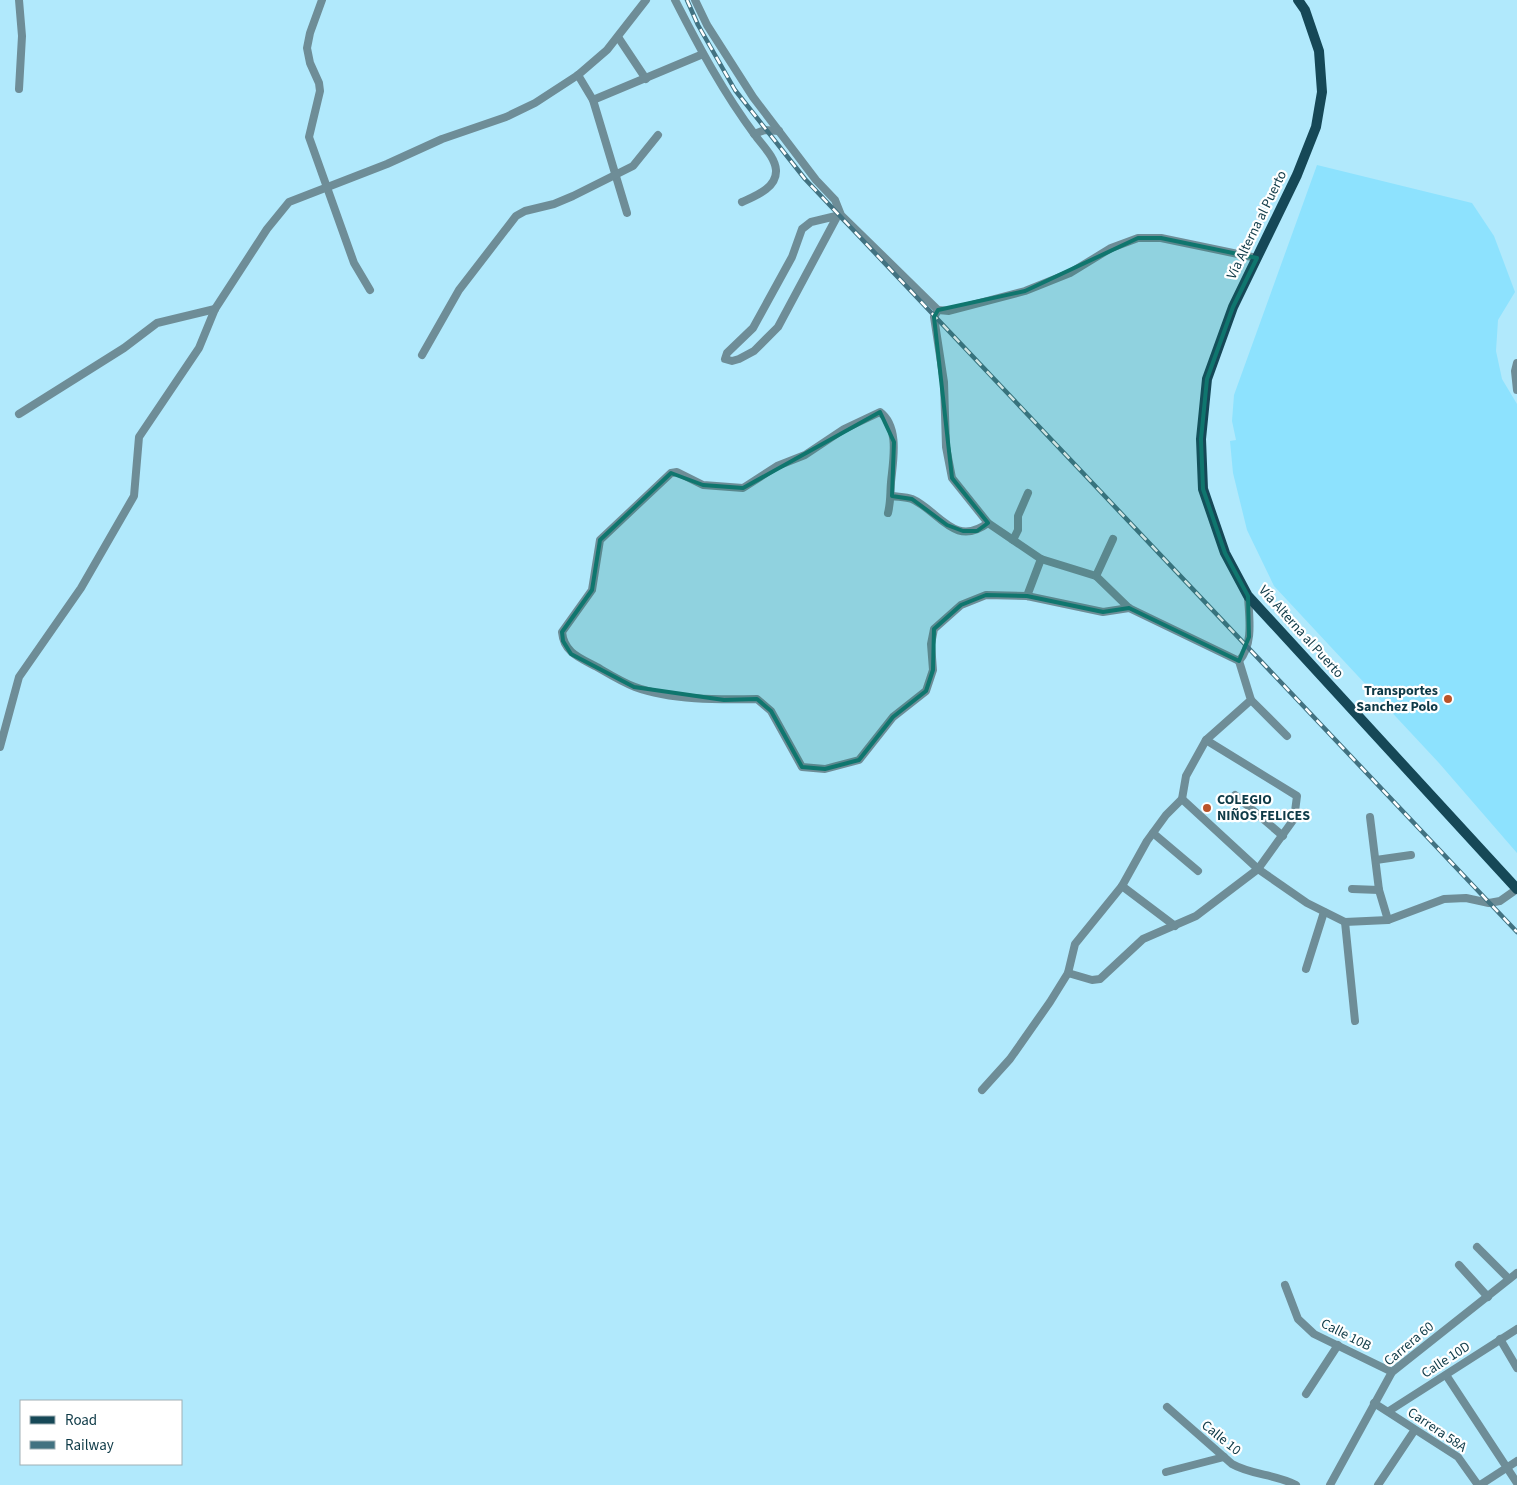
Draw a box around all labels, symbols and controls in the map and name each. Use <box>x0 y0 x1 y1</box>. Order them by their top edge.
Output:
street label: Vía Alterna al Puerto <box>1222 167 1292 283</box>
street label: Vía Alterna al Puerto <box>1254 581 1348 683</box>
place label: Transportes Sanchez Polo <box>1356 681 1438 717</box>
marker: Transportes Sanchez Polo <box>1442 693 1454 705</box>
place label: COLEGIO NIÑOS FELICES <box>1217 790 1310 826</box>
marker: COLEGIO NIÑOS FELICES <box>1201 802 1213 814</box>
street label: Calle 10B <box>1317 1314 1375 1356</box>
street label: Carrera 60 <box>1380 1317 1438 1371</box>
street label: Calle 10D <box>1418 1337 1474 1383</box>
legend <box>20 1400 182 1465</box>
street label: Carrera 58A <box>1403 1403 1471 1457</box>
text: Road <box>65 1410 97 1431</box>
street label: Calle 10 <box>1197 1416 1245 1460</box>
text: Railway <box>65 1435 114 1456</box>

